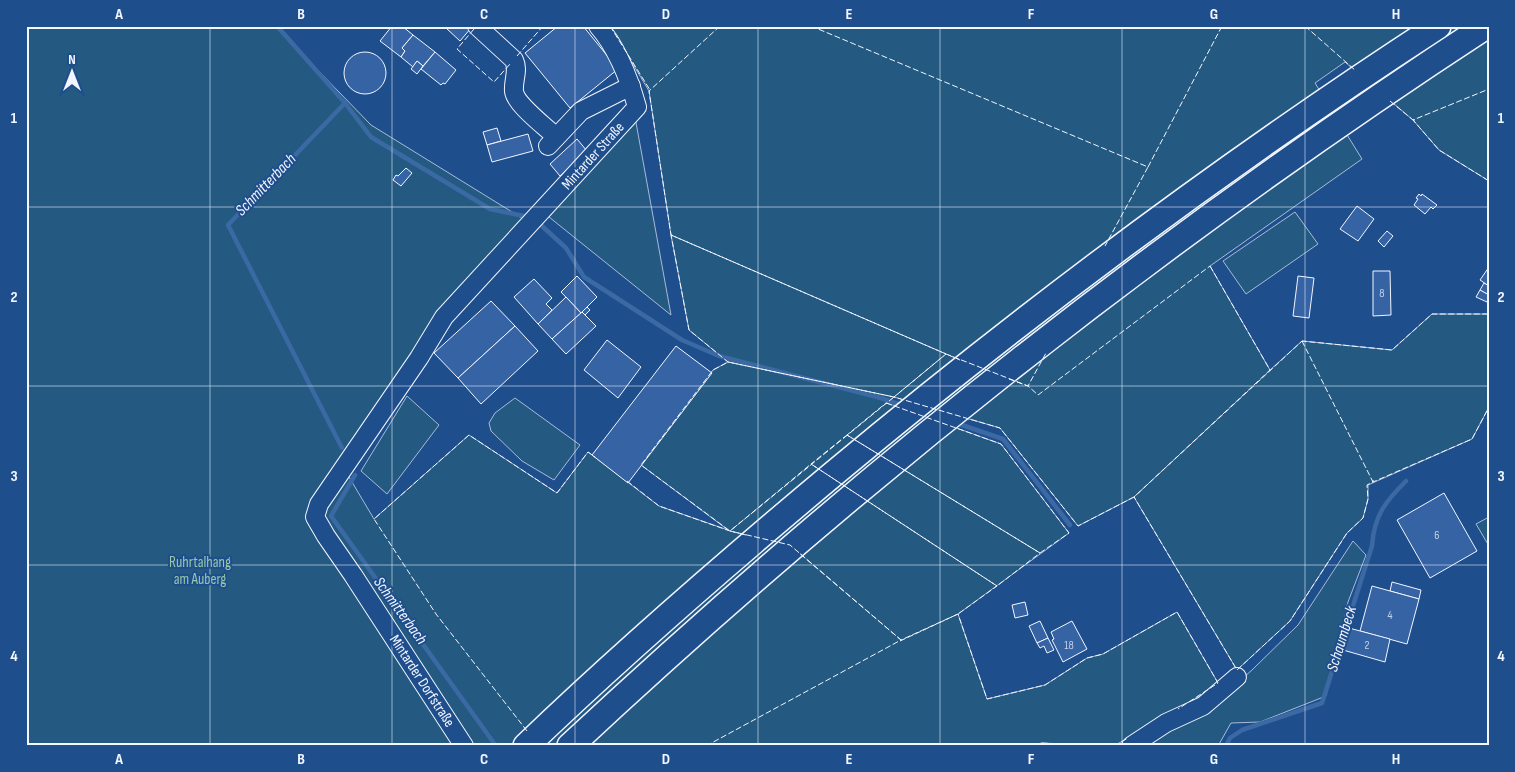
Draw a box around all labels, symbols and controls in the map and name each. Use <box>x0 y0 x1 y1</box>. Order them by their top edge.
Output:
text: A <box>114 5 123 24</box>
text: B <box>297 5 305 24</box>
text: C <box>480 5 488 24</box>
text: D <box>662 5 670 24</box>
text: E <box>846 5 853 24</box>
text: F <box>1028 5 1035 24</box>
text: G <box>1210 5 1218 24</box>
text: H <box>1392 5 1400 24</box>
north arrow <box>48 48 98 98</box>
text: N <box>68 51 76 68</box>
text: 1 <box>11 109 18 128</box>
text: 1 <box>1498 109 1505 128</box>
street label: Mintarder Straße <box>558 118 628 194</box>
water label: Schmitterbach <box>232 150 300 220</box>
house number: 8 <box>1379 286 1385 301</box>
text: 2 <box>10 288 18 307</box>
text: 2 <box>1497 288 1505 307</box>
text: 3 <box>10 467 18 486</box>
text: 3 <box>1497 467 1505 486</box>
house number: 6 <box>1434 528 1440 543</box>
park label: Ruhrtalhang am Auberg <box>169 553 231 589</box>
water label: Schmitterbach <box>369 574 431 649</box>
water label: Schaumbeck <box>1323 603 1361 674</box>
house number: 4 <box>1387 608 1393 623</box>
street label: Mintarder Dorfstraße <box>385 631 459 731</box>
house number: 18 <box>1064 638 1074 653</box>
house number: 2 <box>1365 638 1370 653</box>
text: 4 <box>10 647 18 666</box>
text: 4 <box>1497 647 1505 666</box>
text: A <box>114 750 123 769</box>
text: B <box>297 750 305 769</box>
text: C <box>480 750 488 769</box>
text: D <box>662 750 670 769</box>
text: E <box>846 750 853 769</box>
text: F <box>1028 750 1035 769</box>
text: G <box>1210 750 1218 769</box>
text: H <box>1392 750 1400 769</box>

